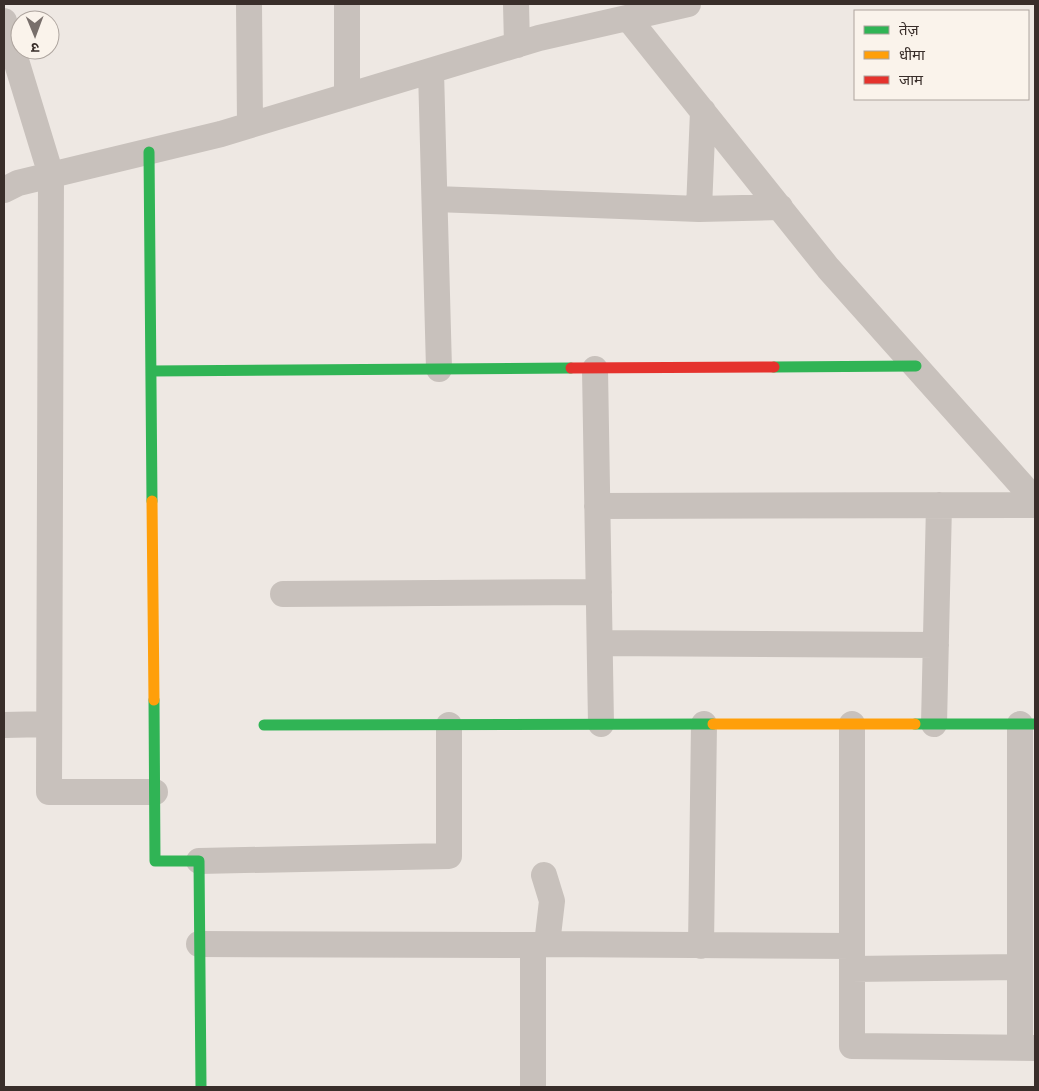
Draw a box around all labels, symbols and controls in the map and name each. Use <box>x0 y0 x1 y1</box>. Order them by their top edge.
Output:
north arrow <box>10 10 60 60</box>
legend <box>854 10 1029 100</box>
text: तेज़ <box>899 21 920 39</box>
text: उ <box>30 40 39 56</box>
text: धीमा <box>899 46 926 64</box>
text: जाम <box>899 71 924 89</box>

